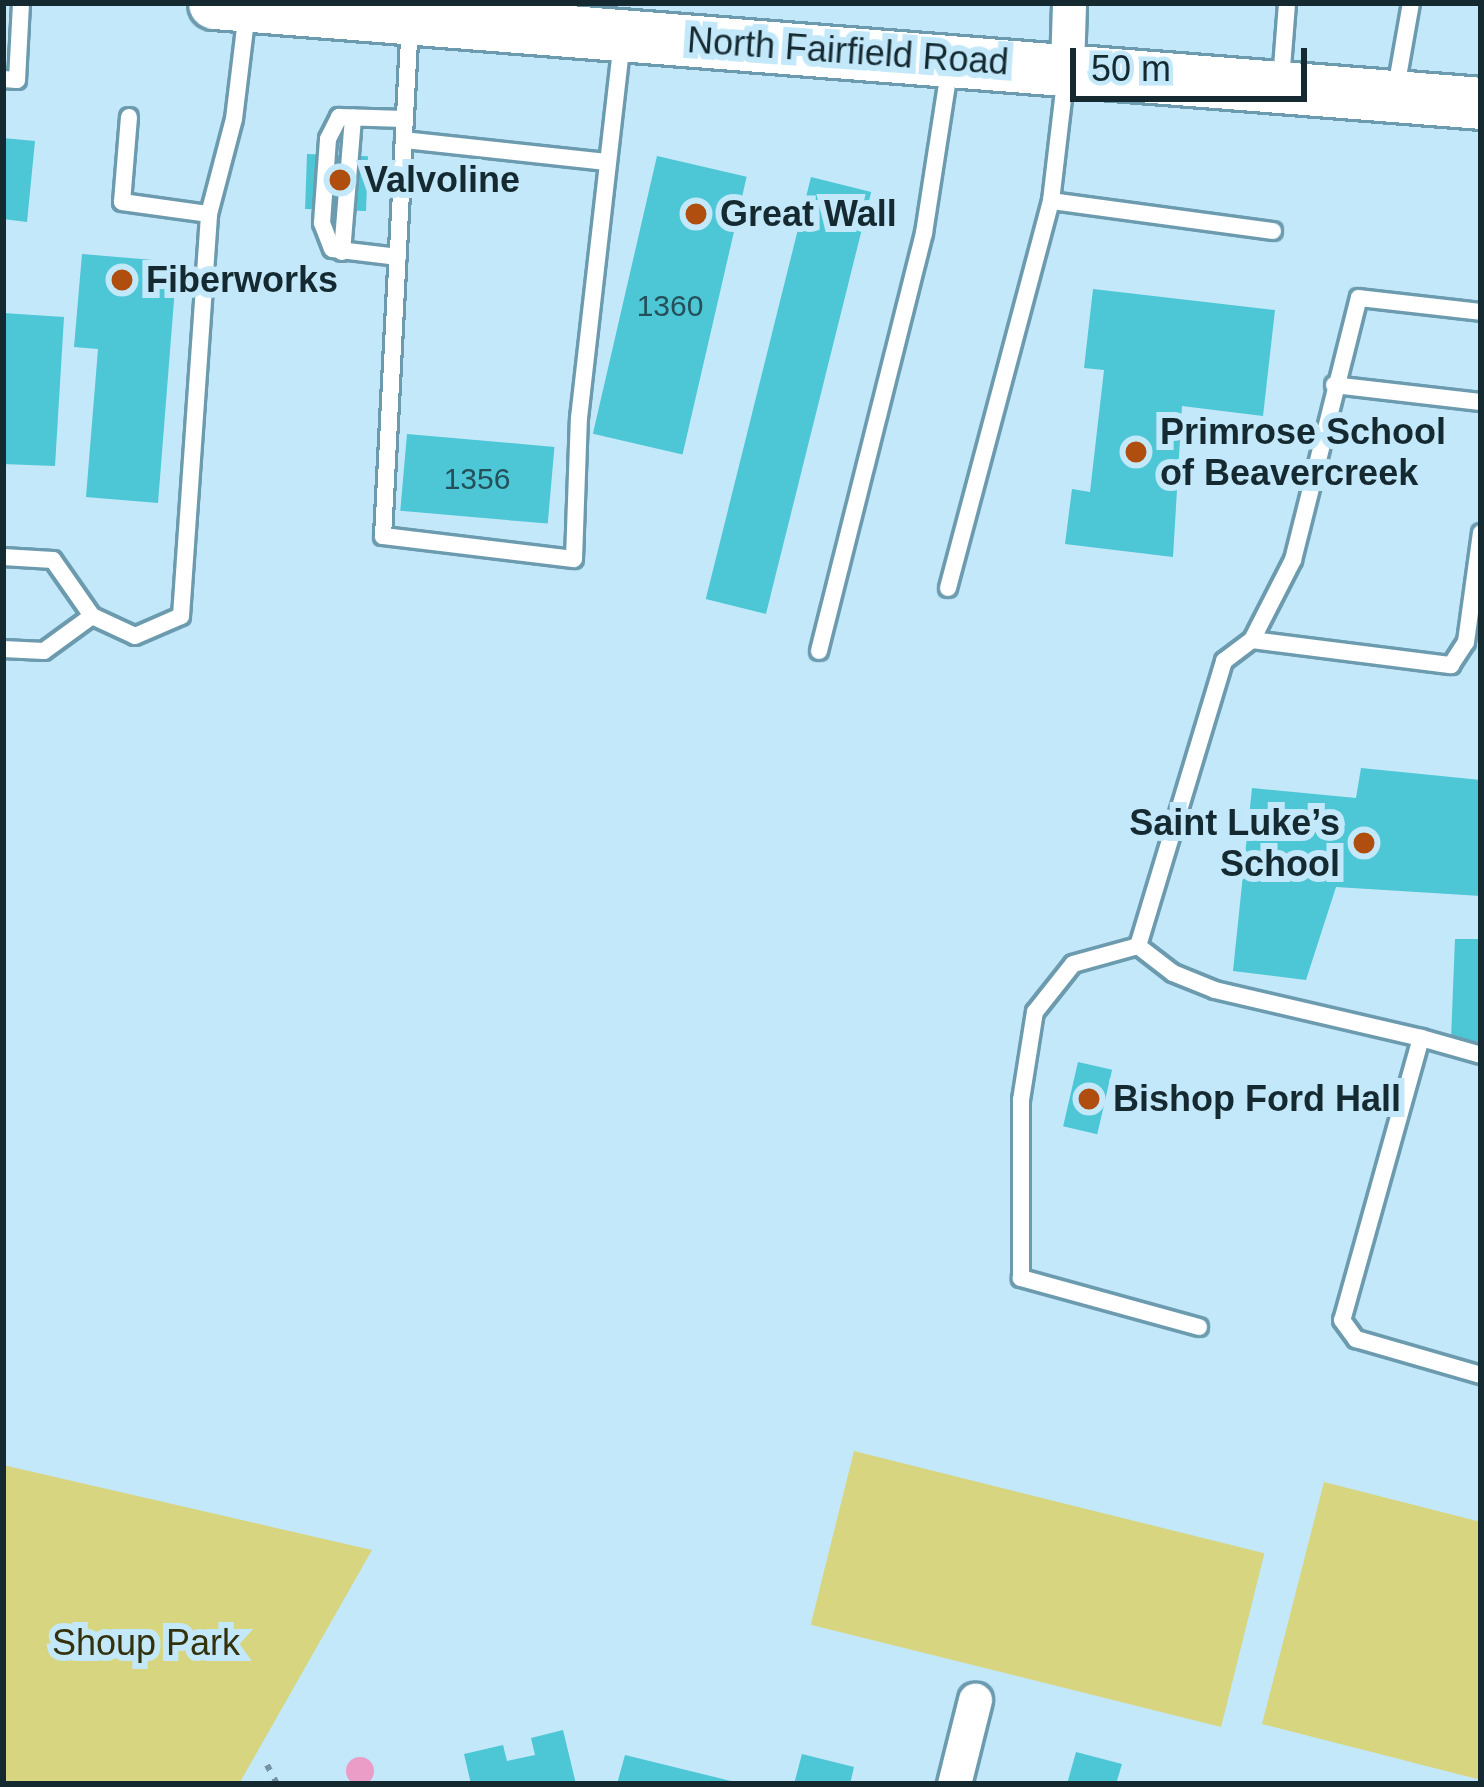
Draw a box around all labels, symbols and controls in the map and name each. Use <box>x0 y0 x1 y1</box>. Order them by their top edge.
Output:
street label: North Fairfield Road <box>686 18 1010 84</box>
scale bar <box>1076 24 1313 98</box>
text: 50 m <box>1091 48 1171 89</box>
place label: Valvoline <box>364 158 520 202</box>
marker: Valvoline <box>327 167 353 193</box>
place label: Great Wall <box>720 192 897 236</box>
marker: Great Wall <box>683 201 709 227</box>
place label: Fiberworks <box>146 258 338 302</box>
marker: Fiberworks <box>109 267 135 293</box>
house number: 1360 <box>637 288 703 324</box>
place label: Primrose School of Beavercreek <box>1160 409 1446 494</box>
marker: Primrose School of Beavercreek <box>1123 439 1149 465</box>
house number: 1356 <box>444 461 510 497</box>
place label: Saint Luke’s School <box>1129 800 1340 885</box>
marker: Saint Luke’s School <box>1351 830 1377 856</box>
place label: Bishop Ford Hall <box>1113 1077 1401 1121</box>
marker: Bishop Ford Hall <box>1076 1086 1102 1112</box>
park label: Shoup Park <box>52 1621 240 1665</box>

